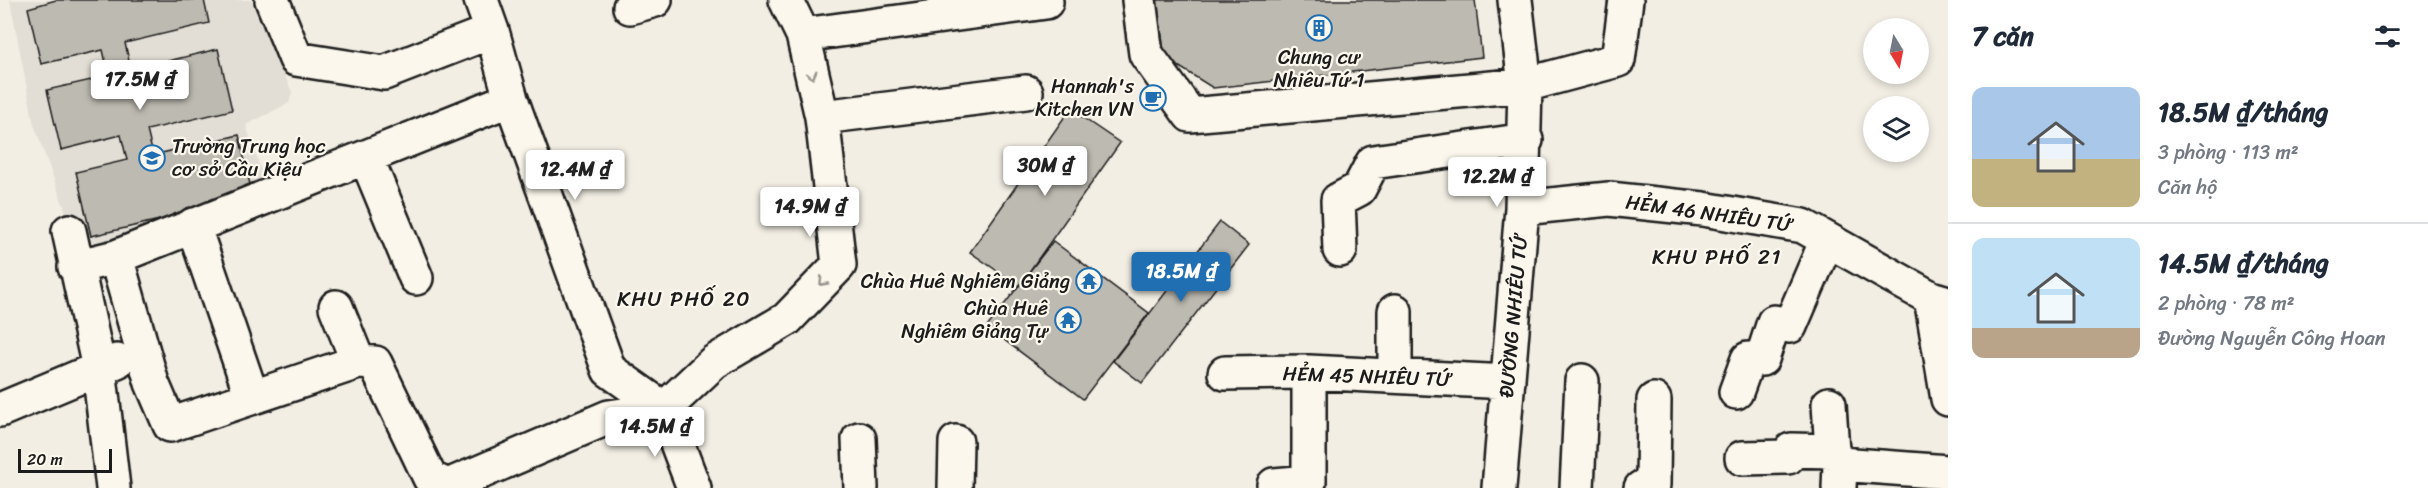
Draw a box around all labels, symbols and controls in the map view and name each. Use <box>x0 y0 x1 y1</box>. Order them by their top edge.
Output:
building icon: Chung cư Nhiêu Tứ 1 <box>1304 13 1334 43</box>
text: 7 căn <box>1972 13 2034 59</box>
north arrow <box>1863 18 1929 84</box>
map controls <box>1863 18 1929 162</box>
icon: filters <box>2371 20 2404 53</box>
place label: Chung cư Nhiêu Tứ 1 <box>1273 40 1365 98</box>
pin: 17.5M ₫ <box>85 60 195 111</box>
text: 17.5M ₫ <box>105 62 175 97</box>
place label: Hannah's Kitchen VN <box>1035 69 1135 127</box>
one-way arrow <box>805 70 818 80</box>
cafe icon: Hannah's Kitchen VN <box>1138 83 1168 113</box>
text: 18.5M ₫/tháng <box>2158 89 2328 135</box>
button: layers <box>1863 96 1929 162</box>
icon: home <box>2020 111 2092 183</box>
place label: Trường Trung học cơ sở Cầu Kiệu <box>172 129 325 187</box>
text: 3 phòng · 113 m² <box>2158 135 2299 170</box>
school or university icon: Trường Trung học cơ sở Cầu Kiệu <box>137 143 167 173</box>
pin: 30M ₫ <box>1003 146 1087 197</box>
text: 30M ₫ <box>1017 148 1073 183</box>
pin: 12.4M ₫ <box>520 150 630 201</box>
text: 12.4M ₫ <box>540 152 610 187</box>
pin: 12.2M ₫ <box>1442 157 1552 208</box>
text: 12.2M ₫ <box>1462 159 1532 194</box>
text: Căn hộ <box>2158 170 2217 205</box>
street label: HẺM 46 NHIÊU TỨ <box>1623 184 1796 243</box>
pin: 14.9M ₫ <box>755 187 865 238</box>
text: 14.9M ₫ <box>774 189 846 224</box>
street label: ĐƯỜNG NHIÊU TỨ <box>1489 231 1538 399</box>
district label: KHU PHỐ 21 <box>1652 238 1782 276</box>
text: 14.5M ₫/tháng <box>2158 240 2329 286</box>
pin: 18.5M ₫ <box>1126 252 1236 303</box>
text: 18.5M ₫ <box>1146 254 1216 289</box>
icon: home <box>2020 262 2092 334</box>
place label: Chùa Huê Nghiêm Giảng <box>861 264 1070 299</box>
temple icon: Chùa Huê Nghiêm Giảng <box>1074 266 1104 296</box>
one-way arrow <box>819 276 830 286</box>
district label: KHU PHỐ 20 <box>617 280 751 318</box>
text: 2 phòng · 78 m² <box>2158 286 2295 321</box>
place label: Chùa Huê Nghiêm Giảng Tự <box>901 291 1050 349</box>
temple icon: Chùa Huê Nghiêm Giảng Tự <box>1053 305 1083 335</box>
text: Đường Nguyễn Công Hoan <box>2158 321 2385 356</box>
street label: HẺM 45 NHIÊU TỨ <box>1282 356 1454 397</box>
pin: 14.5M ₫ <box>600 407 710 458</box>
text: 14.5M ₫ <box>619 409 691 444</box>
text: 20 m <box>27 445 63 474</box>
scale bar <box>18 446 112 474</box>

